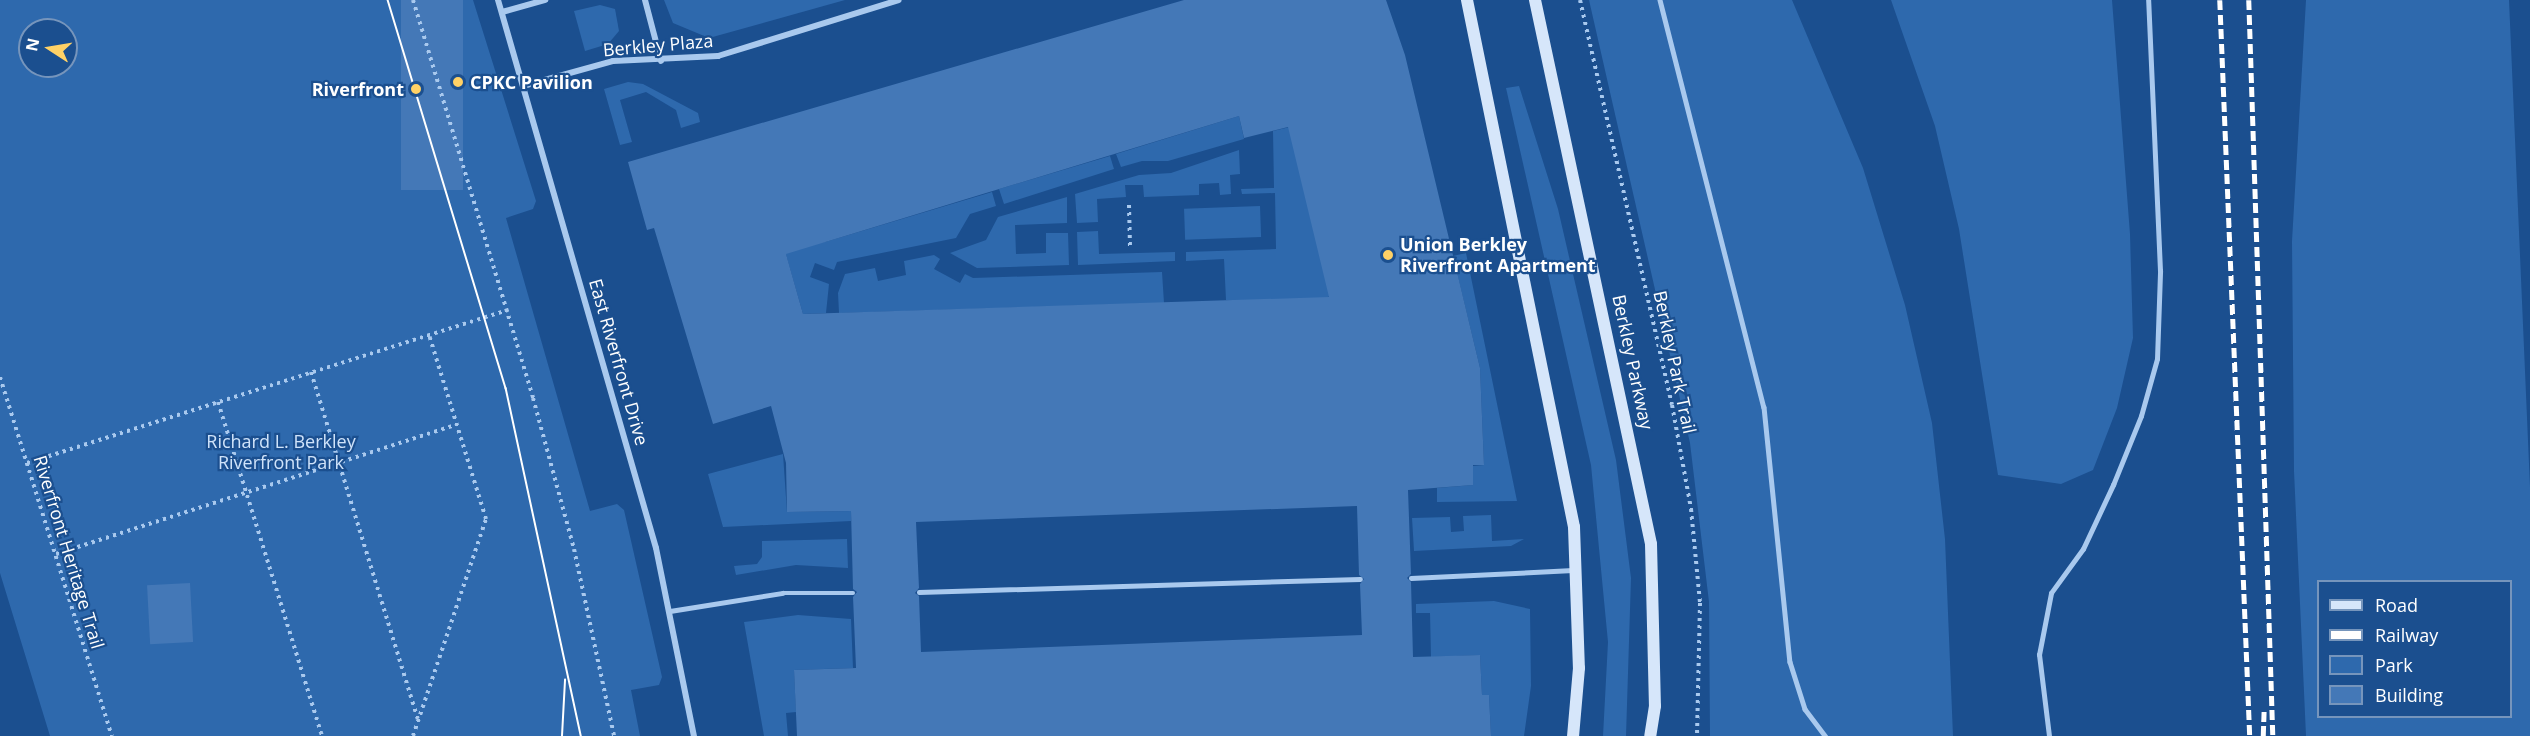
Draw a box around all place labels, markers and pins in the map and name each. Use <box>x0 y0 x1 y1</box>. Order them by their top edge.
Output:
place label: CPKC Pavilion <box>470 71 593 93</box>
marker: CPKC Pavilion <box>451 75 465 89</box>
place label: Riverfront <box>312 78 404 100</box>
marker: Riverfront <box>409 82 423 96</box>
place label: Union Berkley Riverfront Apartment <box>1400 234 1596 276</box>
marker: Union Berkley Riverfront Apartment <box>1381 248 1395 262</box>

